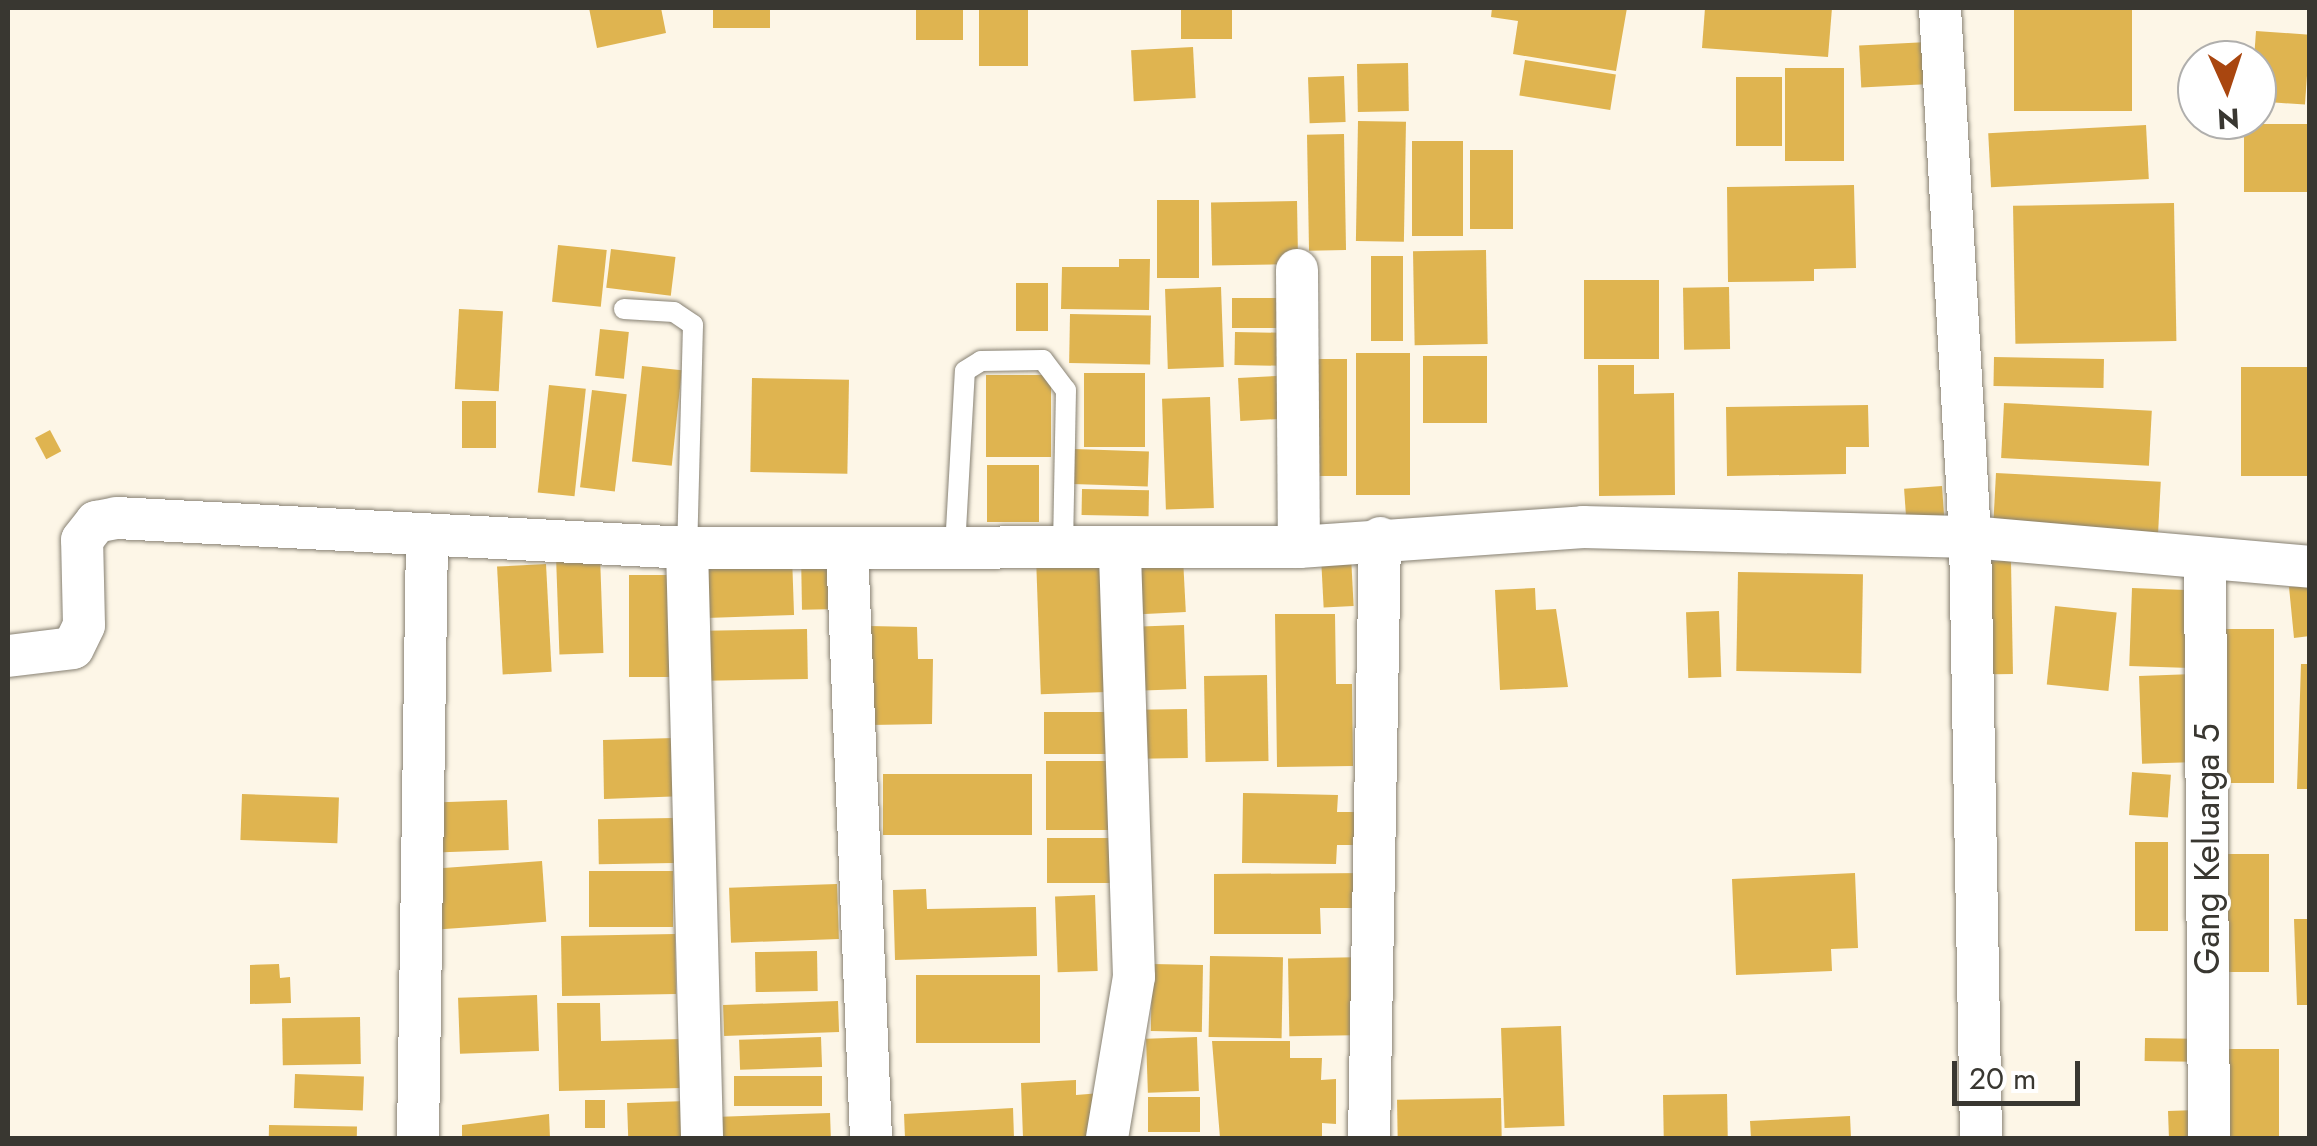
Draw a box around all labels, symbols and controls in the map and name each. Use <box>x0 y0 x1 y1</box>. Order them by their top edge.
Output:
north arrow <box>2177 40 2277 140</box>
text: N <box>2216 97 2241 140</box>
street label: Gang Keluarga 5 <box>2186 723 2228 975</box>
scale bar <box>1957 1041 2084 1103</box>
text: 20 m <box>1969 1057 2036 1100</box>

